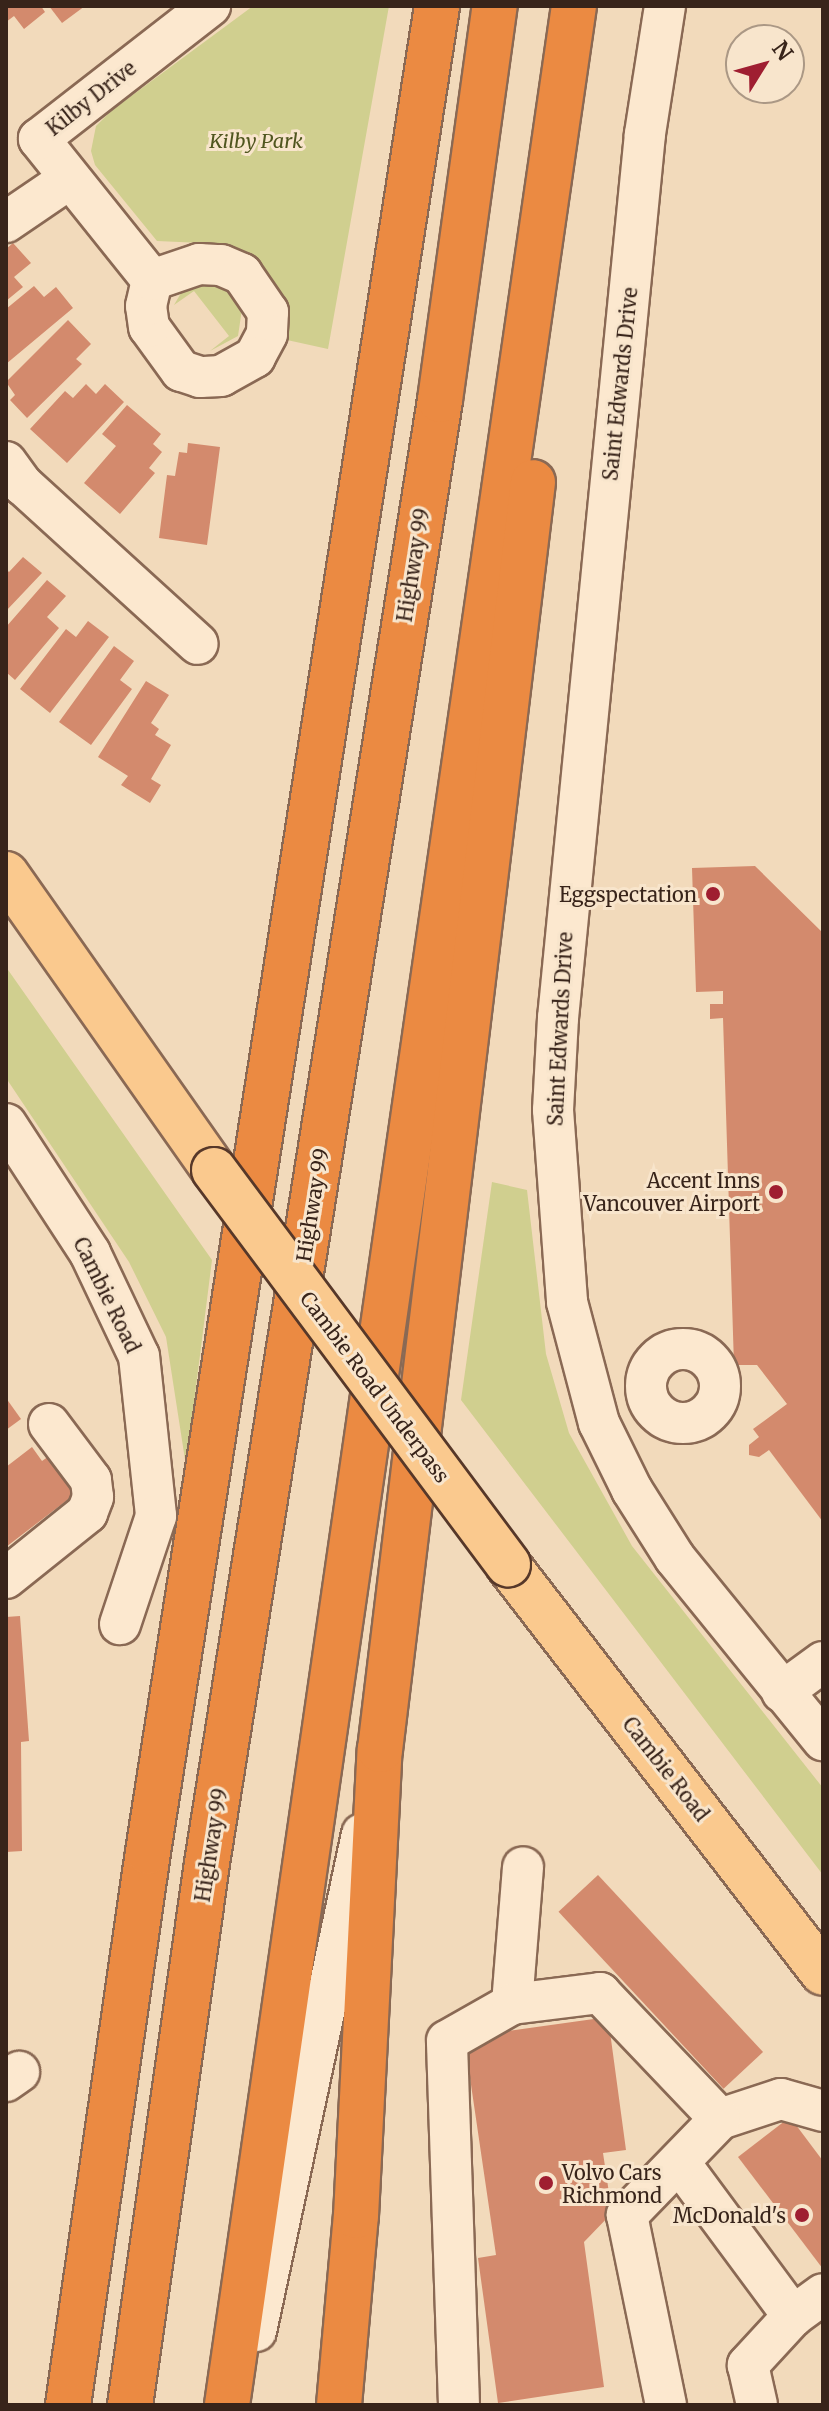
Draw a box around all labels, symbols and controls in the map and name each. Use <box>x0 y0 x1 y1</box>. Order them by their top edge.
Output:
north arrow <box>725 24 805 104</box>
text: N <box>766 35 799 66</box>
street label: Kilby Drive <box>41 56 141 140</box>
park label: Kilby Park <box>209 128 303 152</box>
street label: Saint Edwards Drive <box>598 286 642 482</box>
street label: Highway 99 <box>392 507 434 623</box>
place label: Eggspectation <box>559 882 697 906</box>
marker: Eggspectation <box>704 885 722 903</box>
street label: Saint Edwards Drive <box>543 931 577 1127</box>
street label: Highway 99 <box>291 1147 333 1263</box>
place label: Accent Inns Vancouver Airport <box>584 1168 760 1215</box>
marker: Accent Inns Vancouver Airport <box>767 1183 785 1201</box>
street label: Cambie Road <box>69 1233 145 1357</box>
street label: Cambie Road Underpass <box>295 1287 455 1487</box>
street label: Cambie Road <box>618 1712 714 1826</box>
street label: Highway 99 <box>190 1787 232 1903</box>
place label: Volvo Cars Richmond <box>562 2160 662 2207</box>
marker: Volvo Cars Richmond <box>537 2174 555 2192</box>
place label: McDonald's <box>673 2203 786 2227</box>
marker: McDonald's <box>793 2206 811 2224</box>

